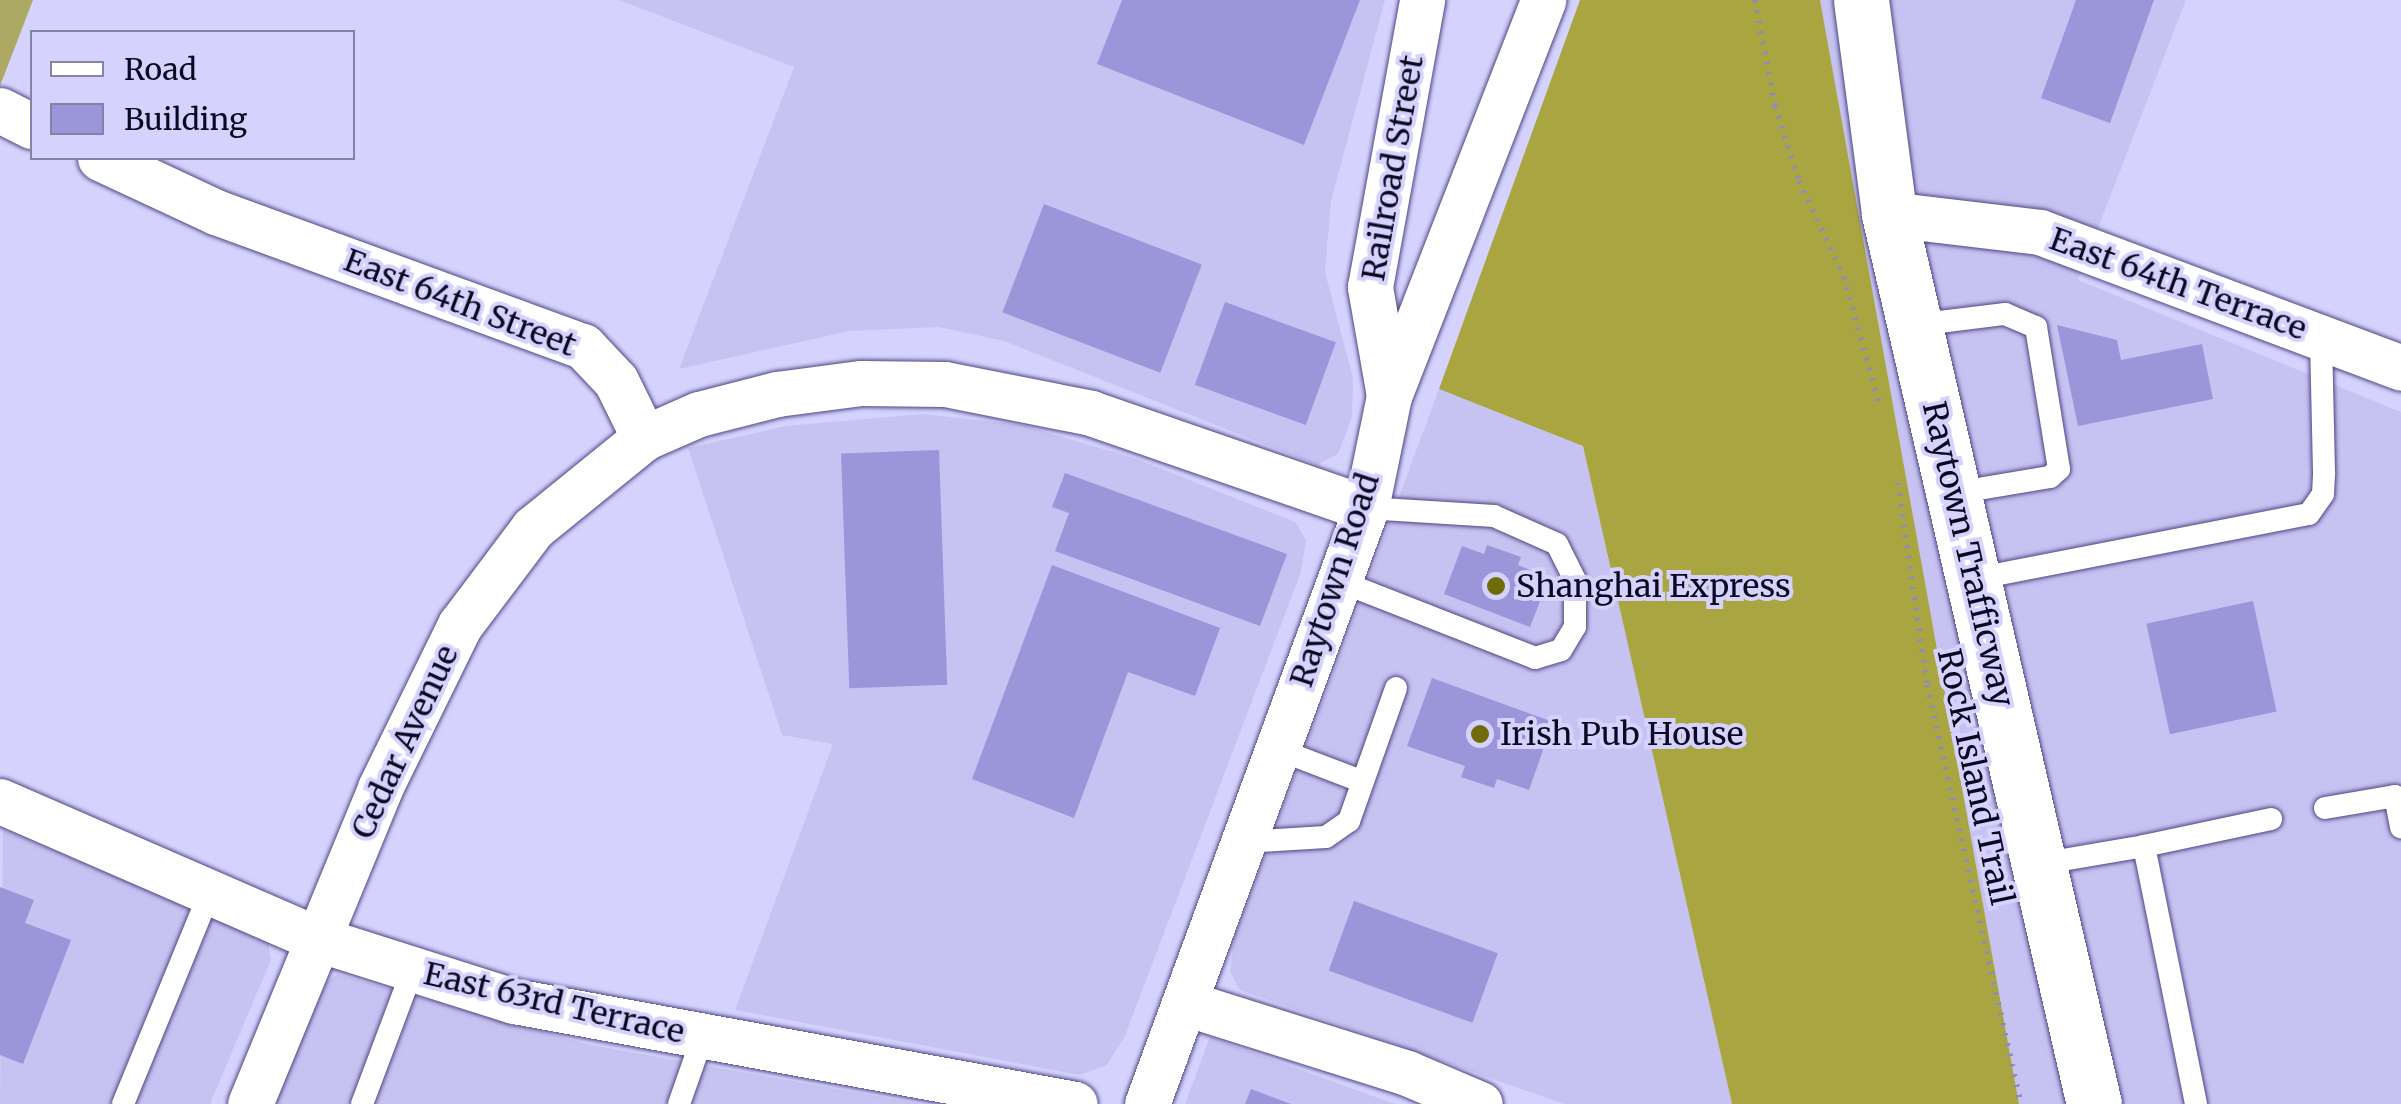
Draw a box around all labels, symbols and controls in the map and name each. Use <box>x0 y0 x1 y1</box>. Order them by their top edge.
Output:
legend <box>30 30 355 160</box>
text: Road <box>124 50 197 88</box>
street label: Railroad Street <box>1354 52 1432 284</box>
text: Building <box>124 100 247 138</box>
street label: East 64th Terrace <box>2044 220 2312 348</box>
street label: East 64th Street <box>339 241 581 365</box>
street label: Raytown Trafficway <box>1914 398 2022 710</box>
street label: Raytown Road <box>1282 468 1388 692</box>
place label: Shanghai Express <box>1516 567 1791 605</box>
marker: Shanghai Express <box>1485 575 1507 597</box>
street label: Cedar Avenue <box>344 639 466 845</box>
street label: Rock Island Trail <box>1929 645 2021 909</box>
place label: Irish Pub House <box>1500 715 1743 753</box>
marker: Irish Pub House <box>1469 723 1491 745</box>
street label: East 63rd Terrace <box>420 954 688 1052</box>

